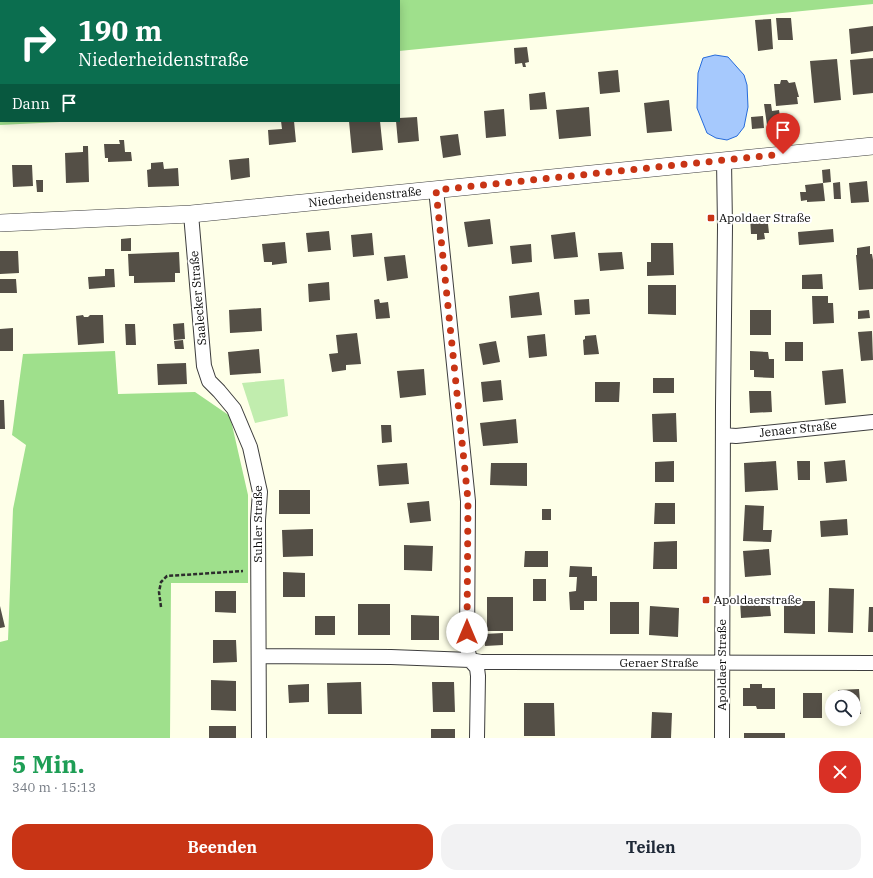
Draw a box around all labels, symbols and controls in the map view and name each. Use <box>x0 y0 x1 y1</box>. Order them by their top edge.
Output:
text: 190 m <box>78 12 162 49</box>
icon: right <box>12 16 64 68</box>
text: Niederheidenstraße <box>78 48 249 71</box>
icon: arrive <box>58 92 80 114</box>
text: Dann <box>12 94 50 113</box>
pin <box>766 113 800 154</box>
icon: arrive <box>772 119 794 141</box>
street label: Niederheidenstraße <box>308 183 422 210</box>
place label: Apoldaer Straße <box>719 210 811 225</box>
marker: Apoldaer Straße <box>706 213 716 223</box>
street label: Saalecker Straße <box>186 250 209 346</box>
street label: Jenaer Straße <box>758 417 837 440</box>
street label: Suhler Straße <box>250 485 265 563</box>
place label: Apoldaerstraße <box>714 592 802 607</box>
marker: Apoldaerstraße <box>701 595 711 605</box>
position arrow <box>446 611 488 653</box>
street label: Apoldaer Straße <box>714 619 729 711</box>
street label: Geraer Straße <box>620 655 698 670</box>
map controls <box>825 690 861 726</box>
button: search <box>825 690 861 726</box>
text: 5 Min. <box>12 748 84 780</box>
button: close <box>819 751 861 793</box>
text: 340 m · 15:13 <box>12 779 96 796</box>
button: Beenden <box>12 824 433 870</box>
button: Teilen <box>441 824 861 870</box>

